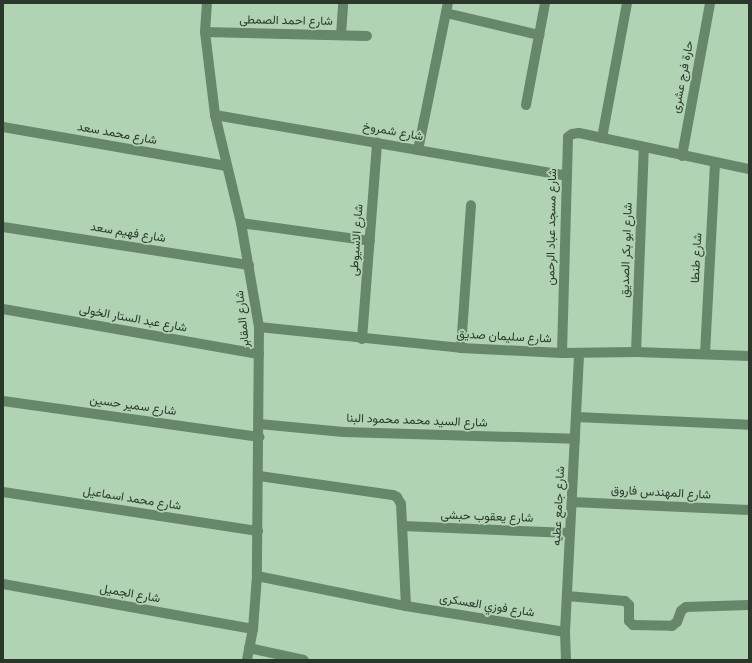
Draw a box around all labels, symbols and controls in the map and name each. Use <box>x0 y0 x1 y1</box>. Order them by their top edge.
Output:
street label: شارع احمد الصمطى <box>239 13 333 29</box>
street label: حارة فرج عشرى <box>669 39 697 115</box>
street label: شارع محمد سعد <box>76 120 158 148</box>
street label: شارع شمروخ <box>362 120 424 144</box>
street label: شارع مسجد عباد الرحمن <box>544 168 560 286</box>
street label: شارع ابو بكر الصديق <box>618 202 636 298</box>
street label: شارع الاسيوطى <box>347 203 367 277</box>
street label: شارع فهيم سعد <box>89 220 167 246</box>
street label: شارع طنطا <box>688 233 706 283</box>
street label: شارع المقابر <box>233 290 253 348</box>
street label: شارع عبد الستار الخولى <box>78 302 188 336</box>
street label: شارع سليمان صديق <box>456 327 552 347</box>
street label: شارع سمير حسين <box>89 393 177 419</box>
street label: شارع السيد محمد محمود البنا <box>346 411 488 431</box>
street label: شارع جامع عطيه <box>550 466 568 546</box>
street label: شارع المهندس فاروق <box>611 483 711 503</box>
street label: شارع محمد اسماعيل <box>82 484 182 514</box>
street label: شارع يعقوب حبشى <box>440 508 534 526</box>
street label: شارع الجميل <box>99 582 161 606</box>
street label: شارع فوزي العسكرى <box>438 591 536 621</box>

